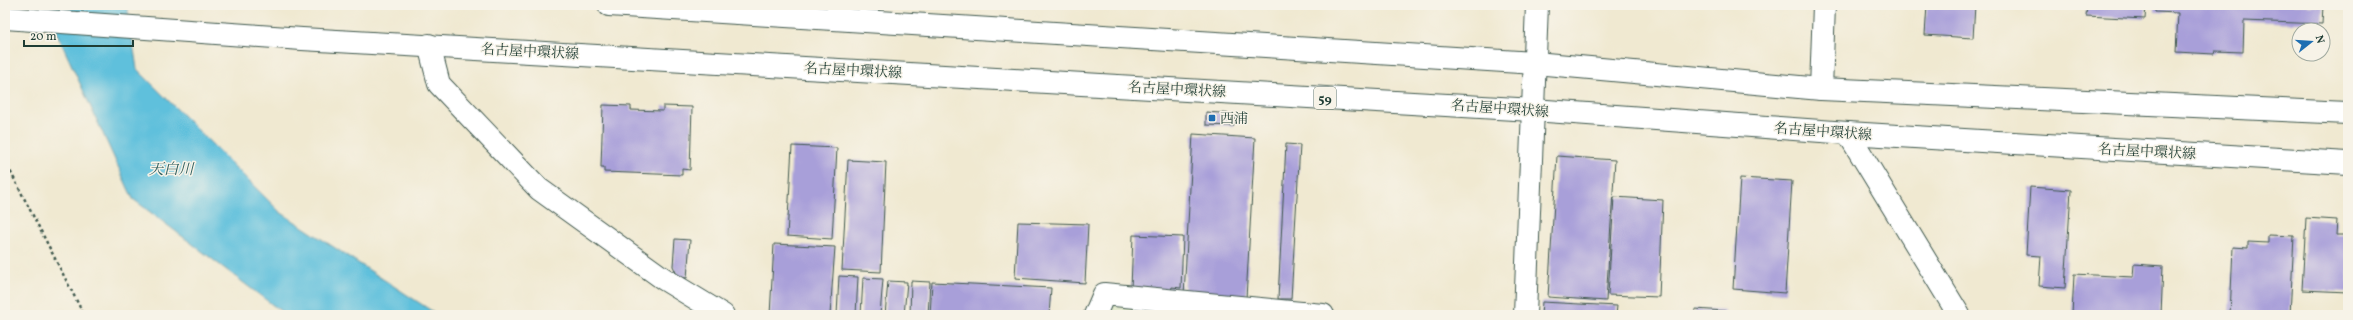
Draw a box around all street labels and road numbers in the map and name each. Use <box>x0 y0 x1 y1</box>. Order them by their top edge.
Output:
street label: 名古屋中環状線 <box>480 40 579 65</box>
street label: 名古屋中環状線 <box>803 59 902 84</box>
street label: 名古屋中環状線 <box>1127 78 1226 103</box>
road number: 59 <box>1314 87 1336 109</box>
street label: 名古屋中環状線 <box>1450 97 1549 122</box>
street label: 名古屋中環状線 <box>1773 120 1872 145</box>
street label: 名古屋中環状線 <box>2097 140 2196 165</box>

